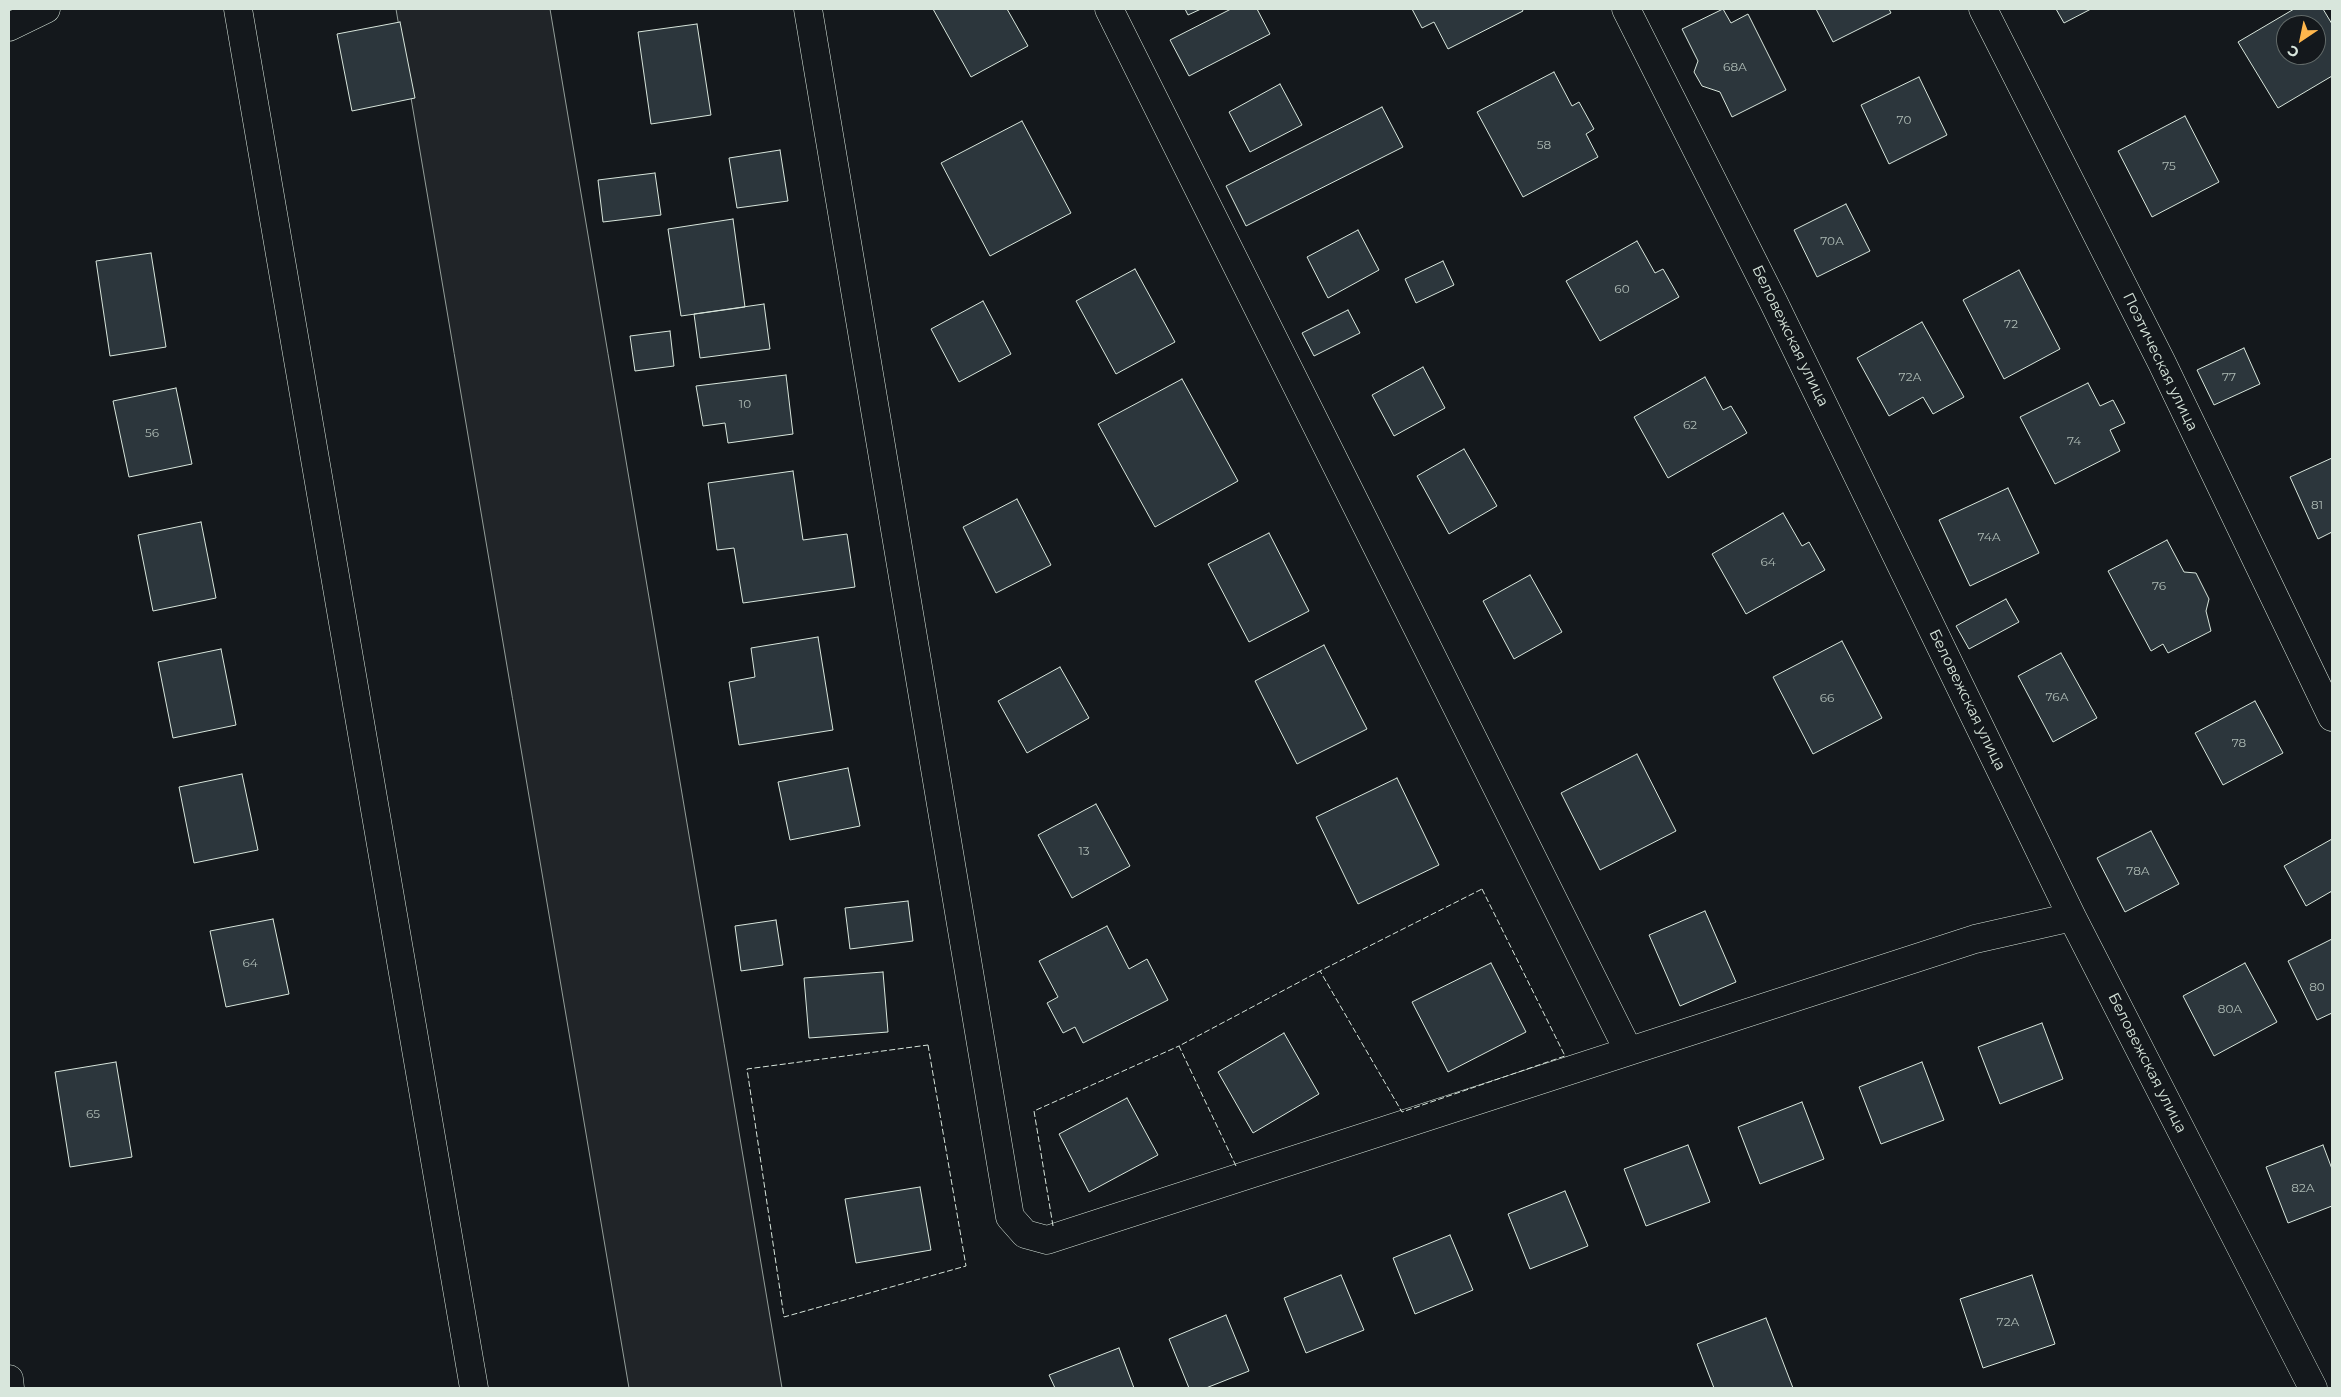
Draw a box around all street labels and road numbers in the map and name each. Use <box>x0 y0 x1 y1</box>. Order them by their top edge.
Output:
street label: Беловежская улица <box>1748 262 1832 410</box>
street label: Поэтическая улица <box>2119 290 2201 434</box>
street label: Беловежская улица <box>1925 626 2009 774</box>
street label: Беловежская улица <box>2104 990 2190 1136</box>

